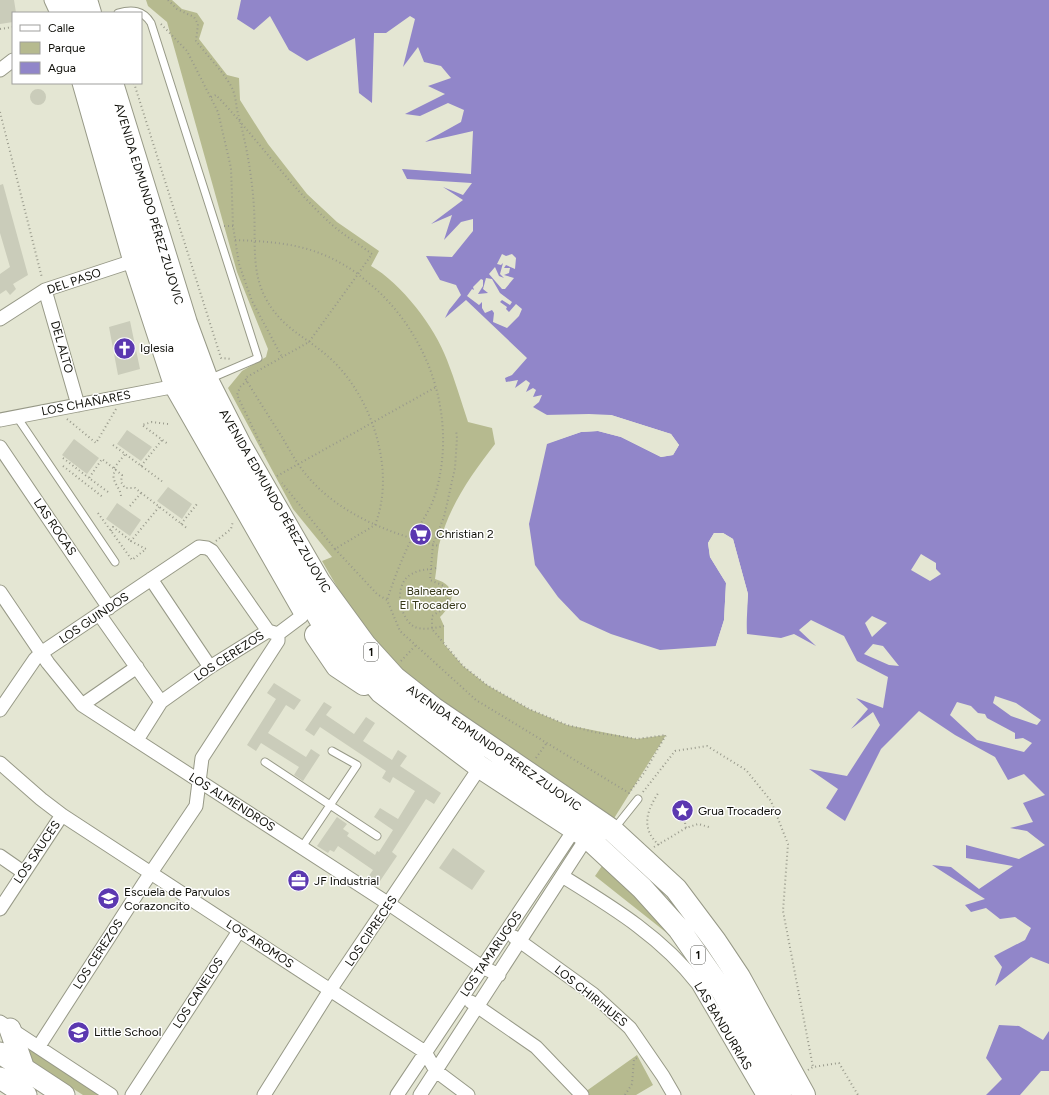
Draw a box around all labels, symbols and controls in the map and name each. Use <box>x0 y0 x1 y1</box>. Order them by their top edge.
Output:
legend <box>12 12 142 84</box>
text: Calle <box>48 21 75 35</box>
text: Parque <box>48 41 86 55</box>
text: Agua <box>48 61 76 75</box>
street label: AVENIDA EDMUNDO PÉREZ ZUJOVIC <box>112 102 186 307</box>
street label: DEL PASO <box>45 265 103 297</box>
street label: DEL ALTO <box>48 319 76 375</box>
church icon: Iglesia <box>111 335 137 361</box>
place label: Iglesia <box>140 341 174 355</box>
street label: LOS CHAÑARES <box>40 387 132 419</box>
street label: AVENIDA EDMUNDO PÉREZ ZUJOVIC <box>216 407 334 596</box>
street label: LAS ROCAS <box>31 496 79 558</box>
supermarket icon: Christian 2 <box>408 521 434 547</box>
place label: Christian 2 <box>436 527 494 541</box>
park label: Balneareo El Trocadero <box>399 584 467 612</box>
street label: LOS GUINDOS <box>57 590 131 646</box>
street label: LOS CEREZOS <box>191 628 267 684</box>
road number: 1 <box>364 643 378 661</box>
street label: AVENIDA EDMUNDO PÉREZ ZUJOVIC <box>404 682 584 814</box>
street label: LOS ALMENDROS <box>186 770 278 834</box>
place icon: Grua Trocadero <box>670 798 696 824</box>
place label: Grua Trocadero <box>698 804 781 818</box>
street label: LOS SAUCES <box>11 818 63 886</box>
office icon: JF Industrial <box>286 868 312 894</box>
place label: JF Industrial <box>314 874 379 888</box>
place label: Escuela de Parvulos Corazoncito <box>124 885 230 913</box>
school or university icon: Escuela de Parvulos Corazoncito <box>95 886 121 912</box>
street label: LOS CIPRECES <box>342 893 400 969</box>
street label: LOS TAMARUGOS <box>457 909 525 999</box>
street label: LOS CEREZOS <box>70 916 126 992</box>
street label: LOS AROMOS <box>224 917 296 971</box>
road number: 1 <box>691 946 705 964</box>
street label: LOS CANELOS <box>170 955 226 1031</box>
street label: LOS CHIRIHUES <box>552 962 630 1030</box>
street label: LAS BANDURRIAS <box>691 980 755 1072</box>
school or university icon: Little School <box>65 1019 91 1045</box>
place label: Little School <box>94 1025 161 1039</box>

